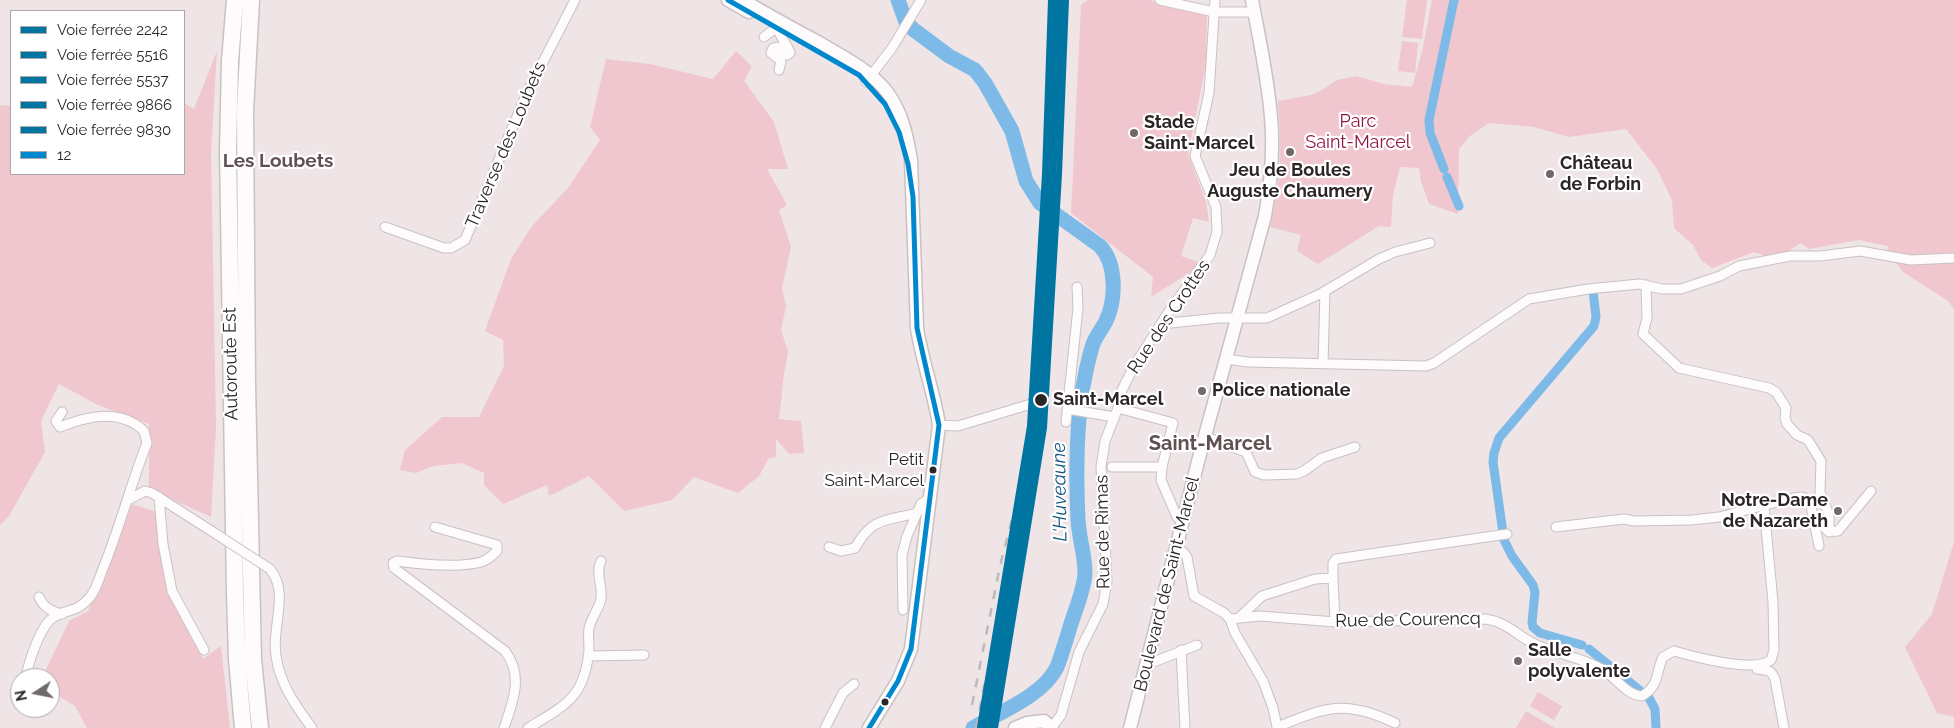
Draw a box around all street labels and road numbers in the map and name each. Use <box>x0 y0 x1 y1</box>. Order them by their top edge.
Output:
street label: Traverse des Loubets <box>461 59 551 231</box>
street label: Rue des Crottes <box>1123 256 1215 378</box>
street label: Autoroute Est <box>219 307 243 421</box>
street label: Boulevard de Saint-Marcel <box>1130 474 1204 694</box>
street label: Rue de Rimas <box>1091 475 1115 589</box>
street label: Rue de Courencq <box>1335 608 1481 632</box>

